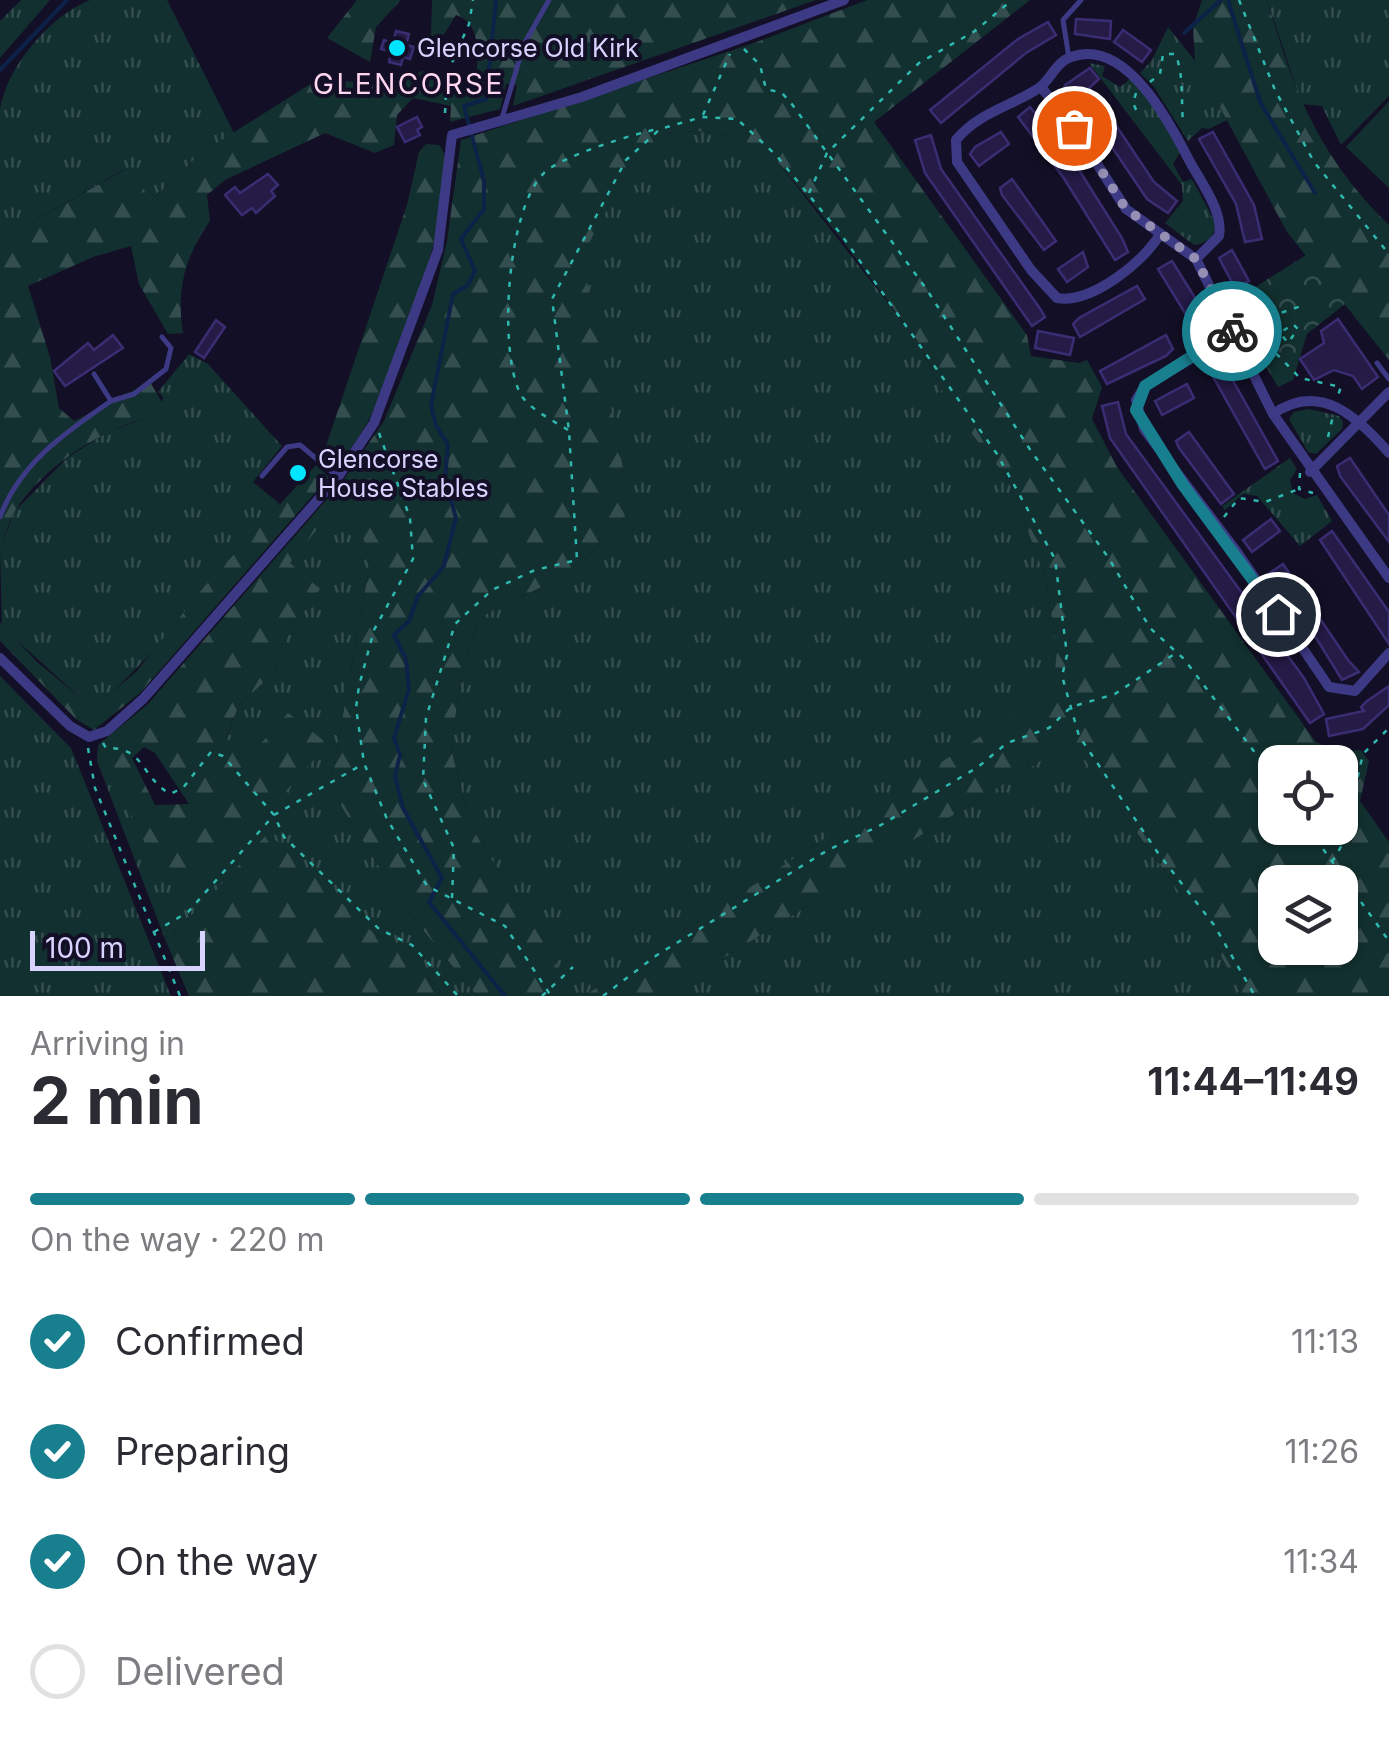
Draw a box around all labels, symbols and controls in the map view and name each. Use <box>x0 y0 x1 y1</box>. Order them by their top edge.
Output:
place label: Glencorse Old Kirk <box>417 33 639 63</box>
marker: Glencorse Old Kirk <box>386 37 408 59</box>
district label: GLENCORSE <box>313 67 505 101</box>
pin <box>1032 86 1117 171</box>
icon: bag <box>1047 101 1102 156</box>
courier <box>1182 281 1282 381</box>
icon: bike <box>1205 304 1260 359</box>
place label: Glencorse House Stables <box>318 444 489 503</box>
marker: Glencorse House Stables <box>287 462 309 484</box>
pin <box>1236 572 1321 657</box>
icon: home <box>1251 587 1306 642</box>
map controls <box>1258 745 1358 965</box>
button: locate <box>1258 745 1358 845</box>
button: layers <box>1258 865 1358 965</box>
scale bar <box>30 926 205 970</box>
text: 100 m <box>45 931 124 965</box>
text: Arriving in <box>30 1024 185 1063</box>
text: 11:44–11:49 <box>1147 1058 1359 1104</box>
text: 2 min <box>30 1061 204 1140</box>
text: On the way · 220 m <box>30 1220 325 1259</box>
icon: check <box>30 1314 85 1369</box>
text: Confirmed <box>115 1318 305 1364</box>
text: 11:13 <box>1291 1322 1359 1361</box>
icon: check <box>30 1424 85 1479</box>
text: Preparing <box>115 1428 290 1474</box>
text: 11:26 <box>1284 1432 1359 1471</box>
icon: check <box>30 1534 85 1589</box>
text: On the way <box>115 1538 318 1584</box>
text: 11:34 <box>1283 1542 1359 1581</box>
text: Delivered <box>115 1648 285 1694</box>

